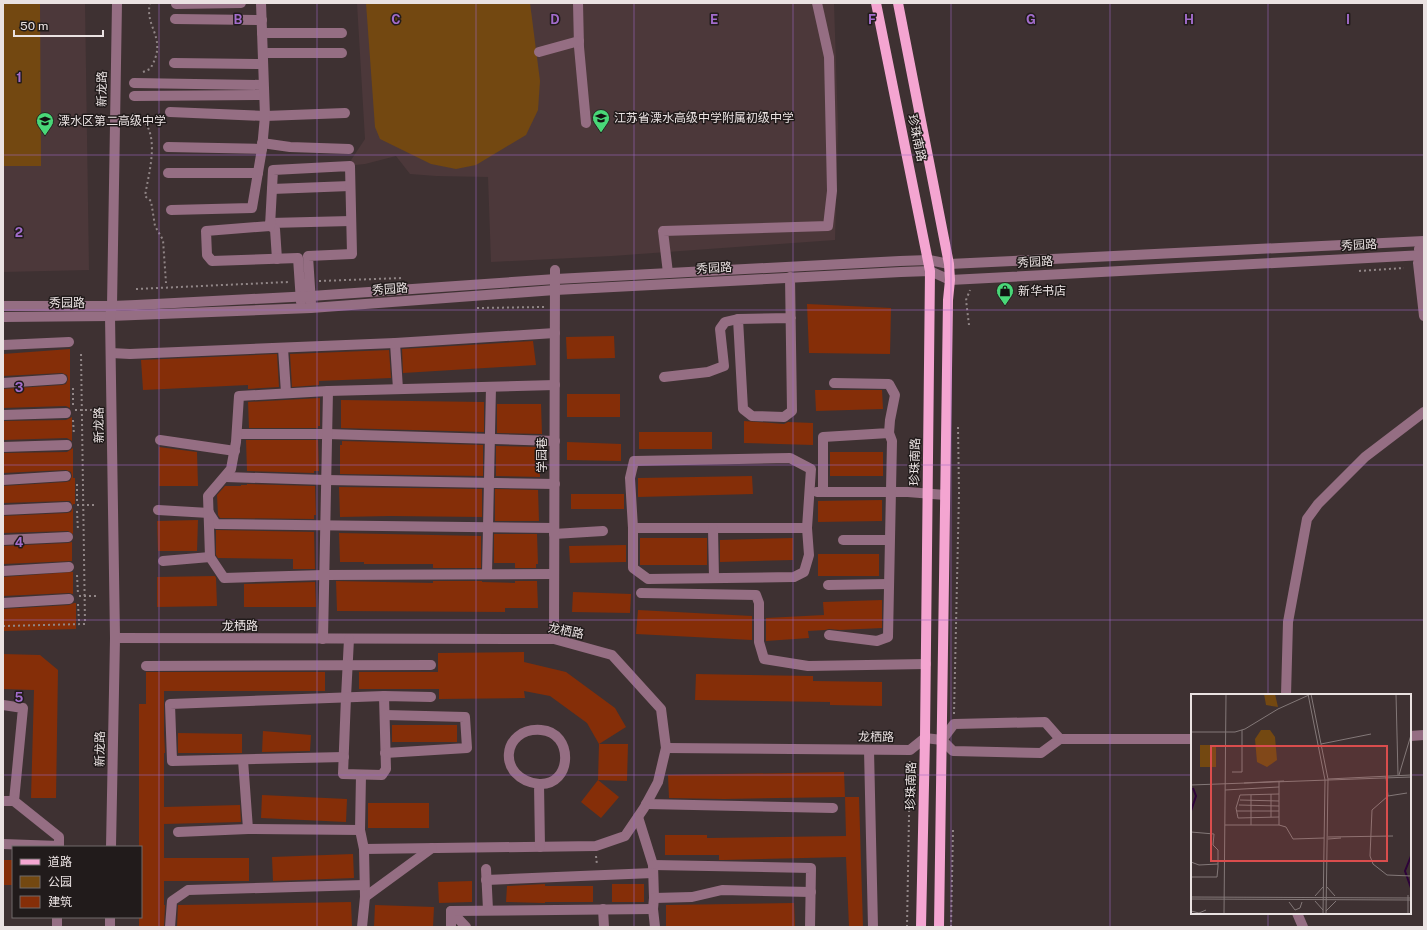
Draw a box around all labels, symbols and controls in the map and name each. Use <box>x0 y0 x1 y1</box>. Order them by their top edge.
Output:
scale bar <box>14 12 103 38</box>
text: B <box>234 12 243 27</box>
text: C <box>391 12 401 27</box>
text: D <box>550 12 560 27</box>
text: E <box>710 12 718 27</box>
text: F <box>868 12 876 27</box>
text: G <box>1026 12 1036 27</box>
text: H <box>1184 12 1194 27</box>
text: I <box>1346 12 1350 27</box>
text: 50 m <box>20 19 48 33</box>
text: 1 <box>16 70 22 85</box>
street label: 新龙路 <box>95 71 109 107</box>
school or university icon: 江苏省溧水高级中学附属初级中学 <box>591 108 611 133</box>
school or university icon: 溧水区第二高级中学 <box>35 111 55 136</box>
place label: 江苏省溧水高级中学附属初级中学 <box>614 111 794 125</box>
street label: 珍珠南路 <box>905 113 929 163</box>
place label: 溧水区第二高级中学 <box>58 114 166 128</box>
text: 2 <box>15 225 23 240</box>
street label: 秀园路 <box>1341 237 1377 253</box>
street label: 秀园路 <box>1017 254 1053 270</box>
street label: 秀园路 <box>696 260 732 276</box>
street label: 秀园路 <box>372 281 408 297</box>
shop icon: 新华书店 <box>995 281 1015 306</box>
place label: 新华书店 <box>1018 284 1066 298</box>
street label: 秀园路 <box>49 296 85 310</box>
text: 3 <box>15 380 24 395</box>
street label: 新龙路 <box>92 407 106 443</box>
street label: 学园巷 <box>535 437 549 473</box>
street label: 珍珠南路 <box>908 438 922 486</box>
text: 4 <box>15 535 24 550</box>
street label: 龙栖路 <box>222 619 258 633</box>
street label: 龙栖路 <box>547 621 585 641</box>
text: 5 <box>15 690 24 705</box>
inset map <box>1191 694 1411 914</box>
street label: 龙栖路 <box>858 730 894 744</box>
street label: 新龙路 <box>93 731 107 767</box>
street label: 珍珠南路 <box>904 762 918 810</box>
legend <box>12 846 142 918</box>
text: 道路 <box>48 855 72 869</box>
text: 公园 <box>48 875 72 889</box>
text: 建筑 <box>48 895 72 909</box>

